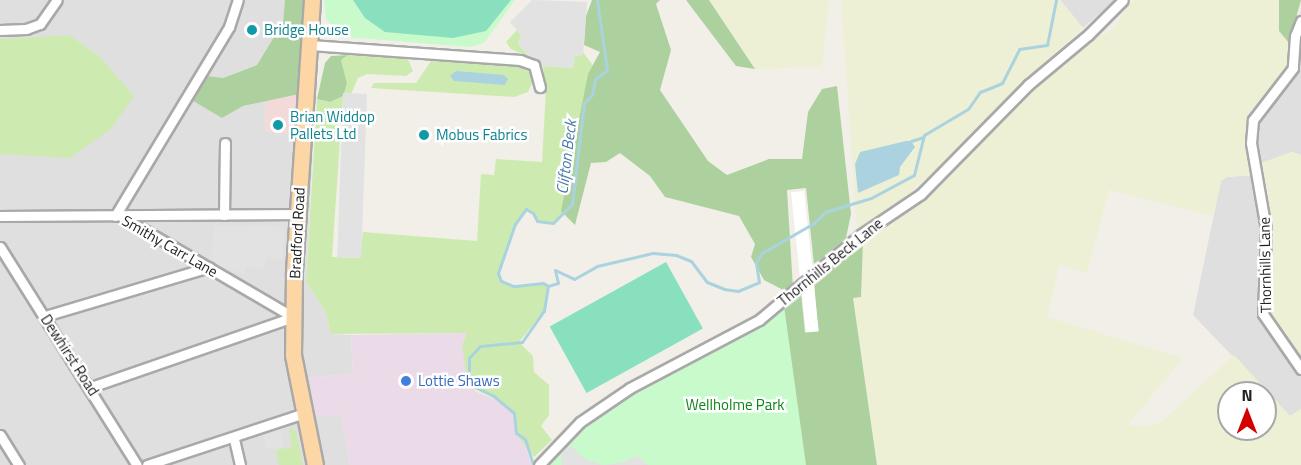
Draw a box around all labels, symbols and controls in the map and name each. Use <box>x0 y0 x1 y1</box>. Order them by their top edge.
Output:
place label: Bridge House <box>264 21 349 39</box>
marker: Bridge House <box>245 23 259 37</box>
place label: Brian Widdop Pallets Ltd <box>290 107 375 142</box>
marker: Brian Widdop Pallets Ltd <box>271 118 285 132</box>
water label: Clifton Beck <box>552 119 580 195</box>
place label: Mobus Fabrics <box>436 126 527 144</box>
marker: Mobus Fabrics <box>417 128 431 142</box>
street label: Bradford Road <box>286 187 308 279</box>
street label: Smithy Carr Lane <box>119 211 221 281</box>
street label: Thornhills Beck Lane <box>774 214 886 310</box>
street label: Thornhills Lane <box>1255 217 1275 313</box>
street label: Dewhirst Road <box>37 311 103 399</box>
place label: Lottie Shaws <box>418 372 500 390</box>
marker: Lottie Shaws <box>399 374 413 388</box>
north arrow <box>1217 381 1277 441</box>
text: N <box>1241 383 1253 407</box>
park label: Wellholme Park <box>685 396 785 414</box>

